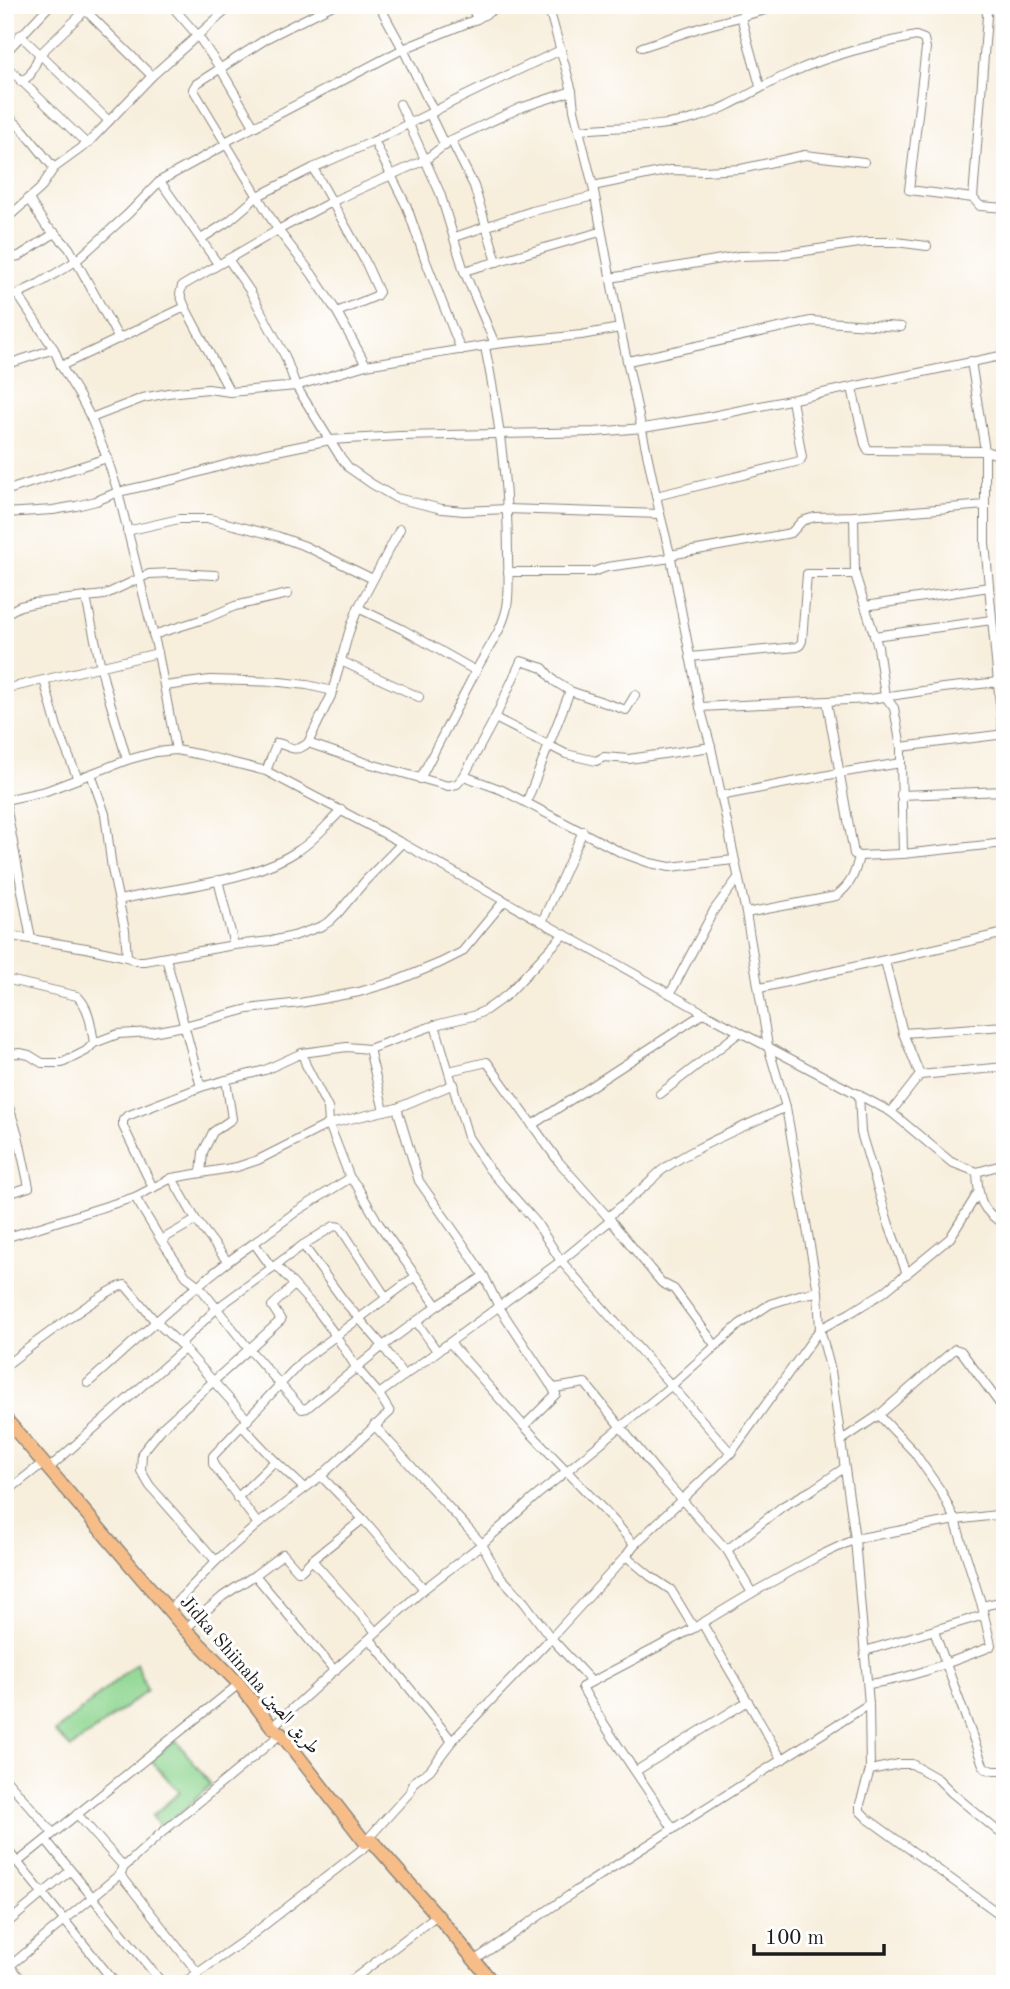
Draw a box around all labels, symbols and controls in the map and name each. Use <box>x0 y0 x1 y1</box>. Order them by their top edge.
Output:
street label: Jidka Shiinaha طريق الصين <box>175 1593 323 1759</box>
scale bar <box>754 1912 884 1956</box>
text: 100 m <box>765 1928 824 1949</box>

